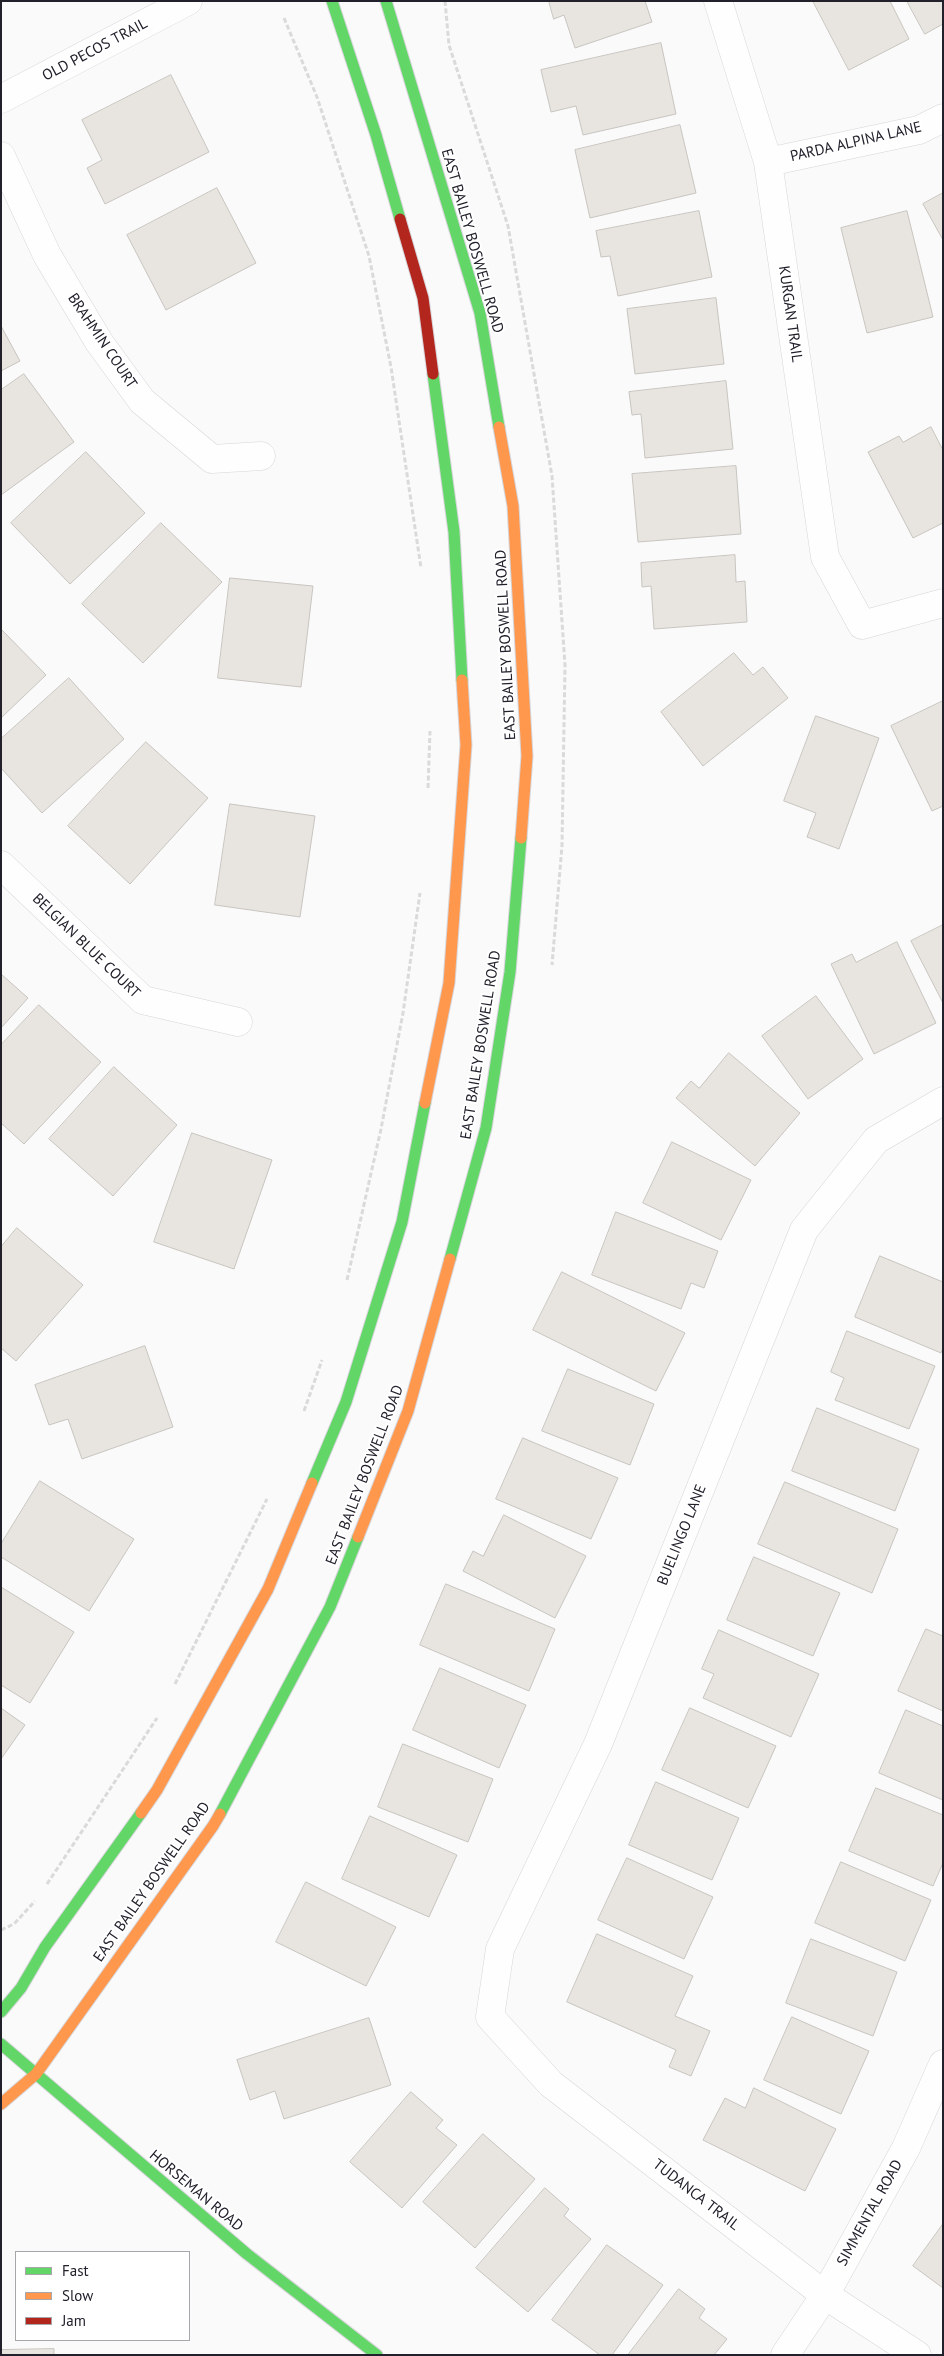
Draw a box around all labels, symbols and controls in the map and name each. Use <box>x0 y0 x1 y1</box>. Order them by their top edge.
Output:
street label: OLD PECOS TRAIL <box>39 15 151 85</box>
street label: PARDA ALPINA LANE <box>789 118 923 166</box>
street label: EAST BAILEY BOSWELL ROAD <box>437 147 507 335</box>
street label: KURGAN TRAIL <box>774 265 806 363</box>
street label: BRAHMIN COURT <box>63 290 141 392</box>
street label: EAST BAILEY BOSWELL ROAD <box>492 549 520 741</box>
street label: BELGIAN BLUE COURT <box>28 890 144 1002</box>
street label: EAST BAILEY BOSWELL ROAD <box>457 949 505 1141</box>
street label: EAST BAILEY BOSWELL ROAD <box>322 1383 408 1567</box>
street label: BUELINGO LANE <box>654 1482 710 1588</box>
street label: EAST BAILEY BOSWELL ROAD <box>90 1799 214 1965</box>
street label: HORSEMAN ROAD <box>145 2147 247 2235</box>
street label: TUDANCA TRAIL <box>649 2156 743 2234</box>
street label: SIMMENTAL ROAD <box>833 2157 907 2269</box>
legend <box>15 2251 190 2341</box>
text: Fast <box>62 2261 89 2280</box>
text: Slow <box>62 2286 93 2305</box>
text: Jam <box>62 2311 86 2330</box>

